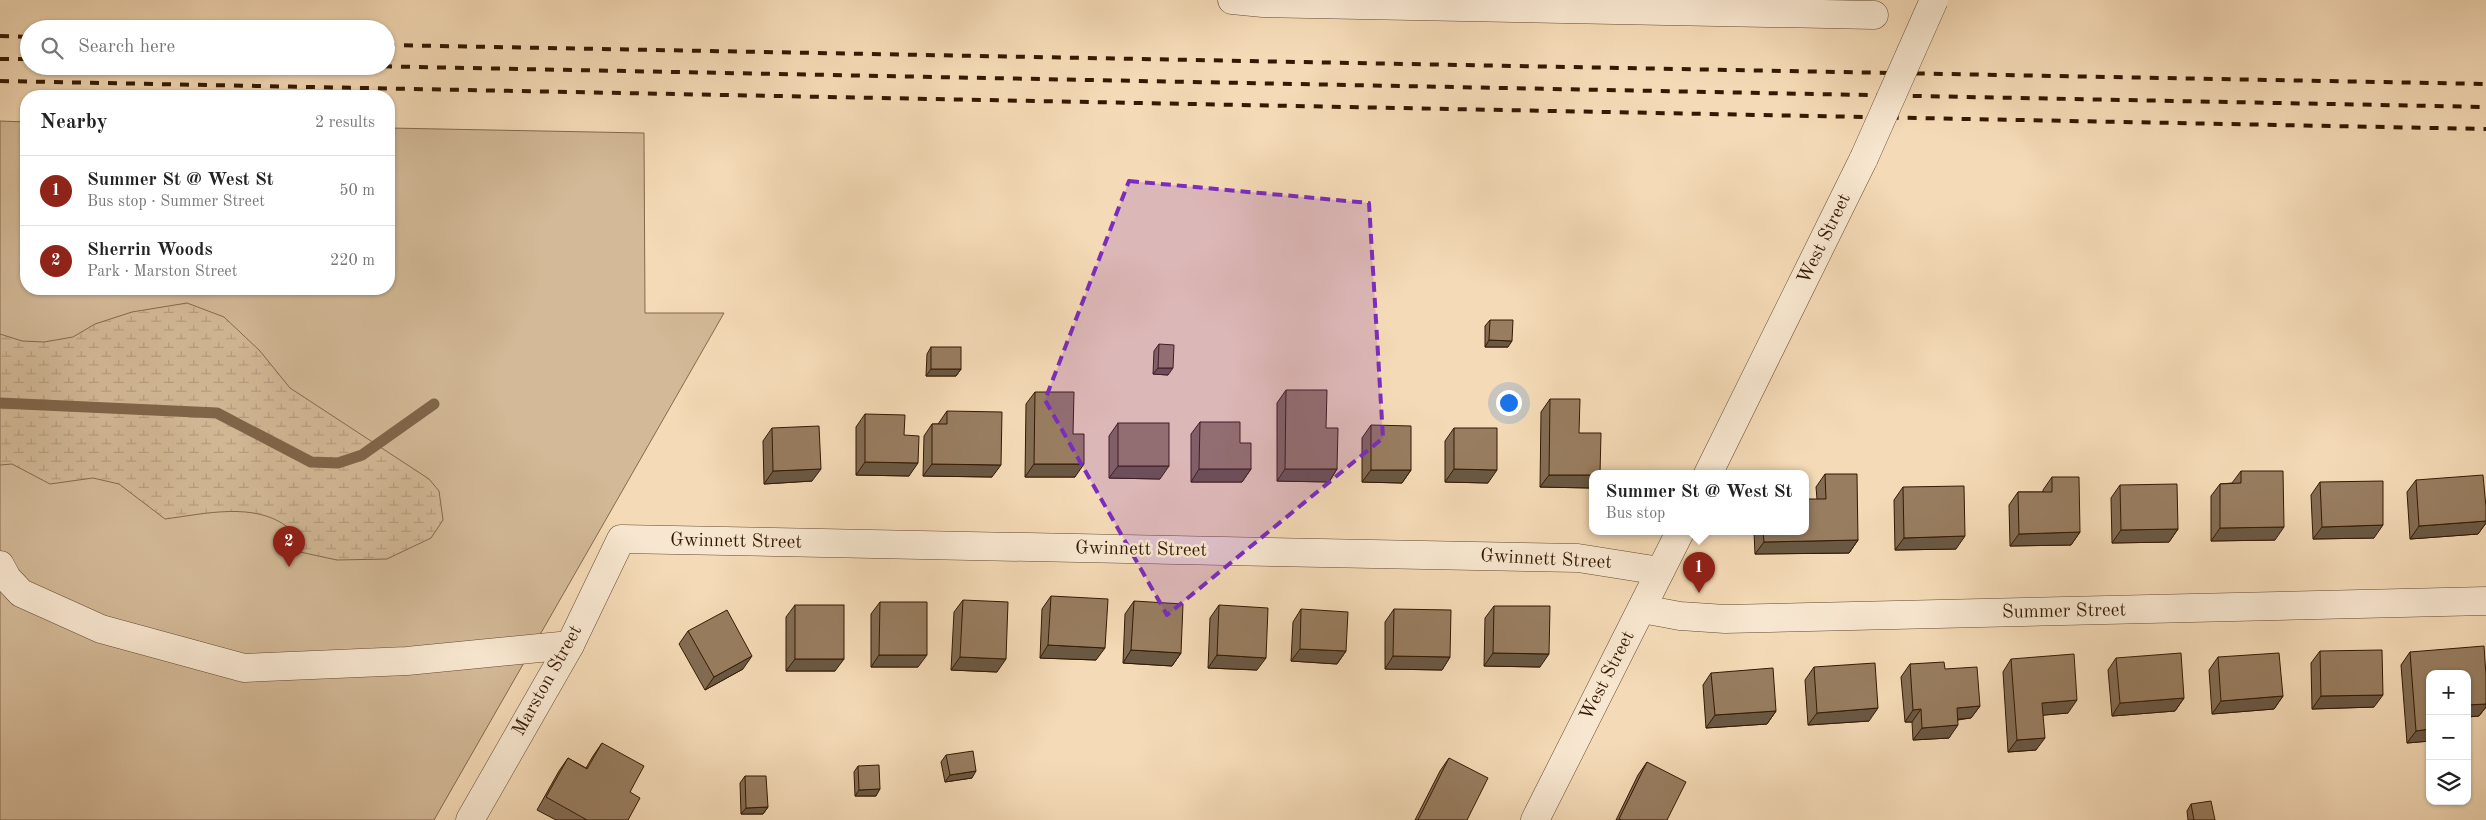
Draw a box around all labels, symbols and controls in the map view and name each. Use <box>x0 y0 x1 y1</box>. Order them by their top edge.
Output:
search box <box>20 20 395 75</box>
icon: search <box>38 34 66 62</box>
text: Search here <box>78 38 175 57</box>
text: Nearby <box>40 112 108 133</box>
text: 2 results <box>315 115 375 131</box>
text: Summer St @ West St <box>87 171 274 190</box>
text: 1 <box>51 183 61 199</box>
text: 50 m <box>339 183 375 199</box>
street label: West Street <box>1795 191 1855 287</box>
text: Bus stop · Summer Street <box>87 194 265 210</box>
text: Sherrin Woods <box>87 241 213 260</box>
text: 2 <box>51 253 61 269</box>
text: 220 m <box>330 253 375 269</box>
text: Park · Marston Street <box>87 264 237 280</box>
your location <box>1496 390 1522 416</box>
popup <box>1589 470 1809 535</box>
text: Summer St @ West St <box>1606 483 1792 502</box>
text: Bus stop <box>1606 506 1665 522</box>
pin: 2 <box>273 526 305 567</box>
street label: Gwinnett Street <box>670 531 802 553</box>
street label: Gwinnett Street <box>1075 539 1207 561</box>
street label: Gwinnett Street <box>1480 547 1612 573</box>
pin: 1 <box>1683 552 1715 593</box>
street label: Summer Street <box>2002 601 2126 623</box>
street label: Marston Street <box>510 622 586 740</box>
street label: West Street <box>1577 628 1639 724</box>
map controls <box>2426 670 2471 805</box>
button: + <box>2426 670 2471 715</box>
button: − <box>2426 715 2471 760</box>
button: layers <box>2426 760 2471 805</box>

